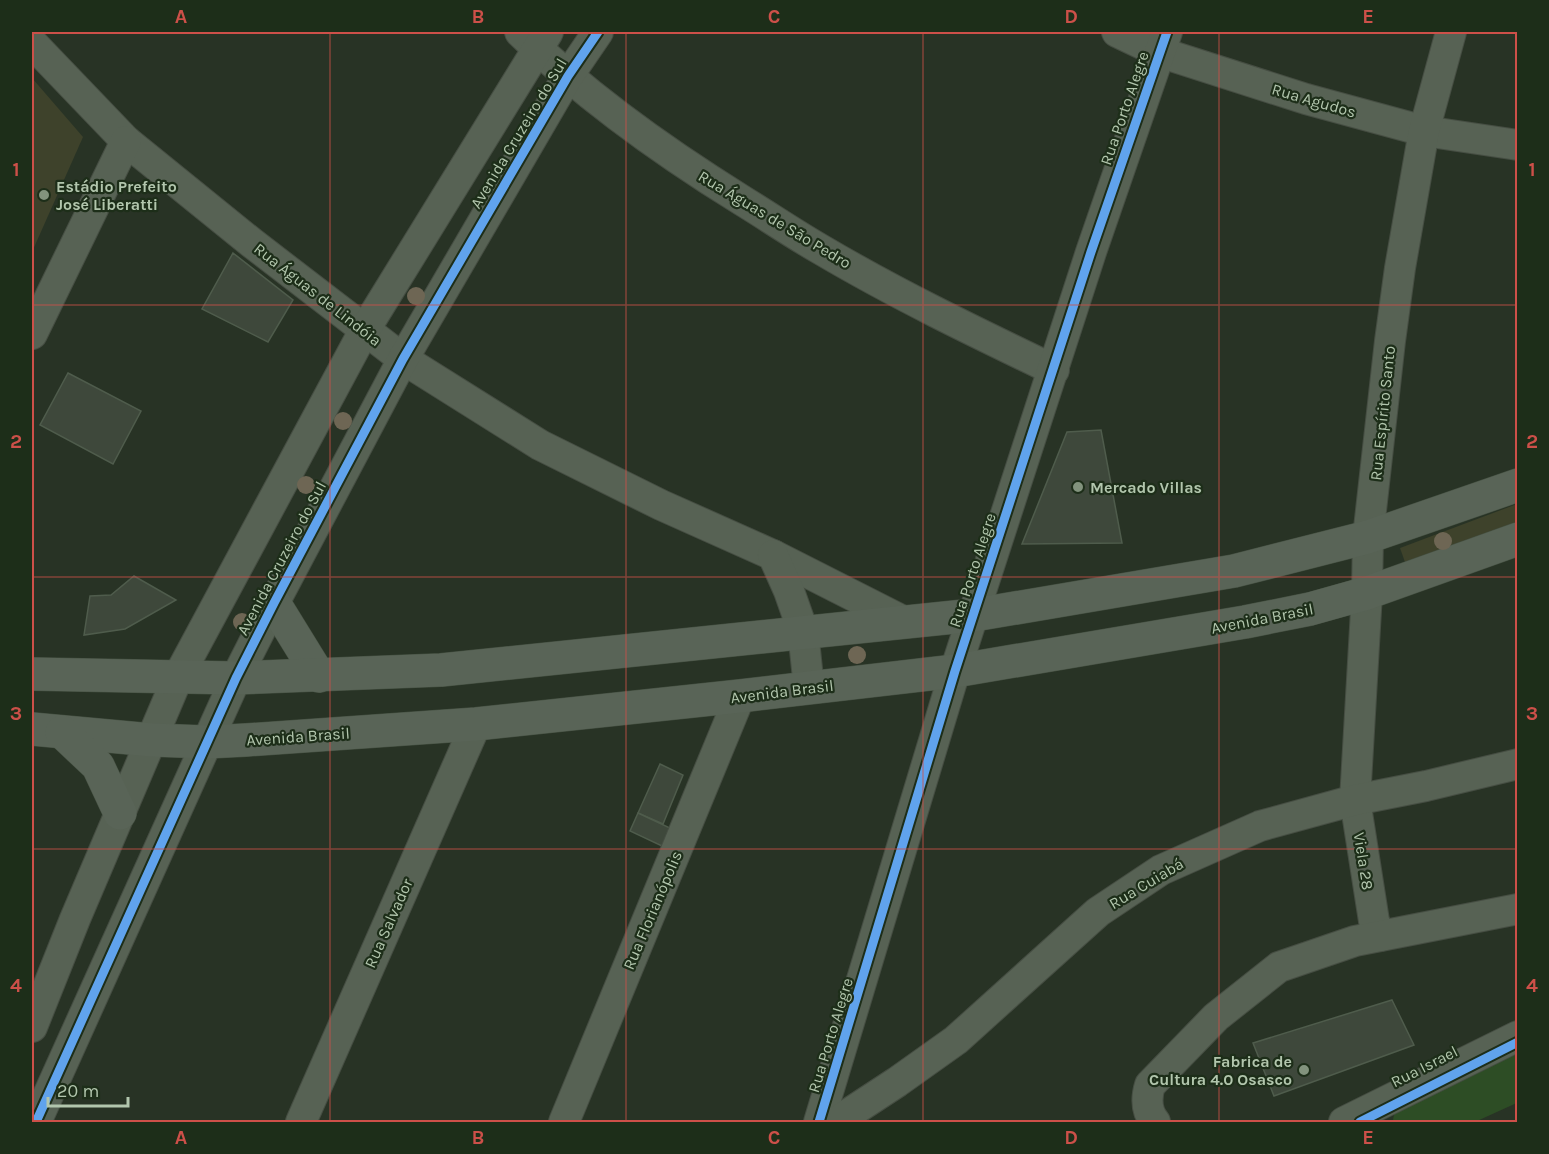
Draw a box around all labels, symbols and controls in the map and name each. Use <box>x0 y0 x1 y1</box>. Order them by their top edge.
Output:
text: A <box>175 5 188 28</box>
text: B <box>472 5 484 28</box>
text: C <box>768 5 780 28</box>
text: D <box>1064 5 1078 28</box>
text: E <box>1362 5 1374 28</box>
street label: Rua Porto Alegre <box>1096 49 1153 167</box>
street label: Avenida Cruzeiro do Sul <box>466 55 571 212</box>
street label: Rua Agudos <box>1270 79 1358 122</box>
text: 1 <box>12 158 20 181</box>
text: 1 <box>1528 158 1536 181</box>
street label: Rua Águas de São Pedro <box>695 166 854 273</box>
place label: Estádio Prefeito José Liberatti <box>56 177 177 214</box>
marker: Estádio Prefeito José Liberatti <box>37 188 51 202</box>
street label: Rua Águas de Lindóia <box>250 239 385 350</box>
street label: Rua Espírito Santo <box>1366 345 1399 481</box>
text: 2 <box>10 430 22 453</box>
text: 2 <box>1526 430 1538 453</box>
street label: Avenida Cruzeiro do Sul <box>233 478 330 638</box>
place label: Mercado Villas <box>1090 478 1202 497</box>
marker: Mercado Villas <box>1071 480 1085 494</box>
street label: Rua Porto Alegre <box>945 511 1000 630</box>
street label: Avenida Brasil <box>1209 599 1315 638</box>
street label: Avenida Brasil <box>729 676 835 707</box>
text: 3 <box>10 702 22 725</box>
text: 3 <box>1526 702 1538 725</box>
street label: Avenida Brasil <box>246 723 350 750</box>
street label: Viela 28 <box>1350 831 1377 891</box>
street label: Rua Florianópolis <box>619 848 686 972</box>
street label: Rua Cuiabá <box>1106 854 1187 913</box>
street label: Rua Salvador <box>360 875 417 971</box>
text: 4 <box>10 974 22 997</box>
text: 4 <box>1526 974 1538 997</box>
street label: Rua Porto Alegre <box>804 975 857 1095</box>
street label: Rua Israel <box>1388 1042 1461 1091</box>
place label: Fabrica de Cultura 4.0 Osasco <box>1149 1052 1292 1089</box>
marker: Fabrica de Cultura 4.0 Osasco <box>1297 1063 1311 1077</box>
scale bar <box>48 1070 128 1108</box>
text: 20 m <box>57 1080 99 1102</box>
text: A <box>175 1126 188 1149</box>
text: B <box>472 1126 484 1149</box>
text: C <box>768 1126 780 1149</box>
text: D <box>1064 1126 1078 1149</box>
text: E <box>1362 1126 1374 1149</box>

